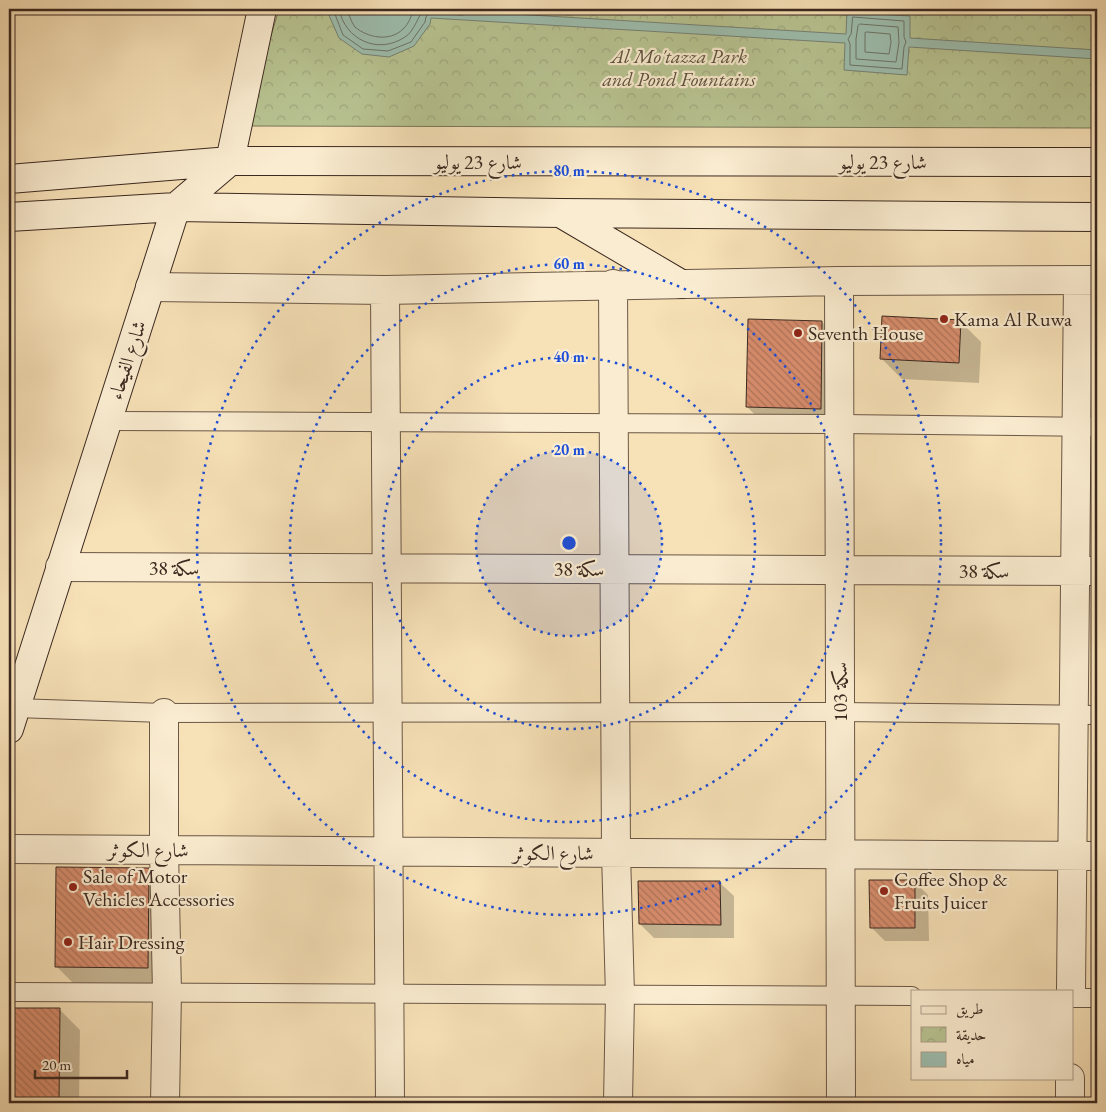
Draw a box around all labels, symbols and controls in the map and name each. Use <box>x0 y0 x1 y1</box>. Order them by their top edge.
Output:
park label: Al Mo'tazza Park and Pond Fountains <box>601 43 756 92</box>
street label: شارع 23 يوليو <box>432 149 522 180</box>
street label: شارع 23 يوليو <box>837 149 927 180</box>
text: 80 m <box>553 161 585 180</box>
text: 60 m <box>553 254 585 273</box>
place label: Kama Al Ruwa <box>954 306 1072 332</box>
marker: Kama Al Ruwa <box>938 313 950 325</box>
street label: شارع الفيحاء <box>102 317 157 405</box>
place label: Seventh House <box>808 320 923 346</box>
marker: Seventh House <box>792 327 804 339</box>
text: 40 m <box>553 347 585 366</box>
text: 20 m <box>553 440 585 459</box>
centre of rings <box>560 534 578 552</box>
street label: سكة 38 <box>149 555 199 581</box>
street label: سكة 38 <box>554 556 604 582</box>
street label: سكة 38 <box>959 558 1009 584</box>
street label: سكة 103 <box>827 662 853 722</box>
street label: شارع الكوثر <box>105 837 189 868</box>
street label: شارع الكوثر <box>510 840 594 871</box>
place label: Sale of Motor Vehicles Accessories <box>83 863 234 912</box>
place label: Coffee Shop & Fruits Juicer <box>894 866 1008 915</box>
marker: Sale of Motor Vehicles Accessories <box>67 881 79 893</box>
marker: Coffee Shop & Fruits Juicer <box>878 885 890 897</box>
place label: Hair Dressing <box>78 929 185 955</box>
marker: Hair Dressing <box>62 936 74 948</box>
legend <box>911 990 1074 1080</box>
text: طريق <box>956 999 983 1019</box>
text: حديقة <box>956 1025 986 1044</box>
scale bar <box>35 1047 128 1079</box>
text: مياه <box>956 1049 974 1068</box>
text: 20 m <box>42 1055 71 1074</box>

